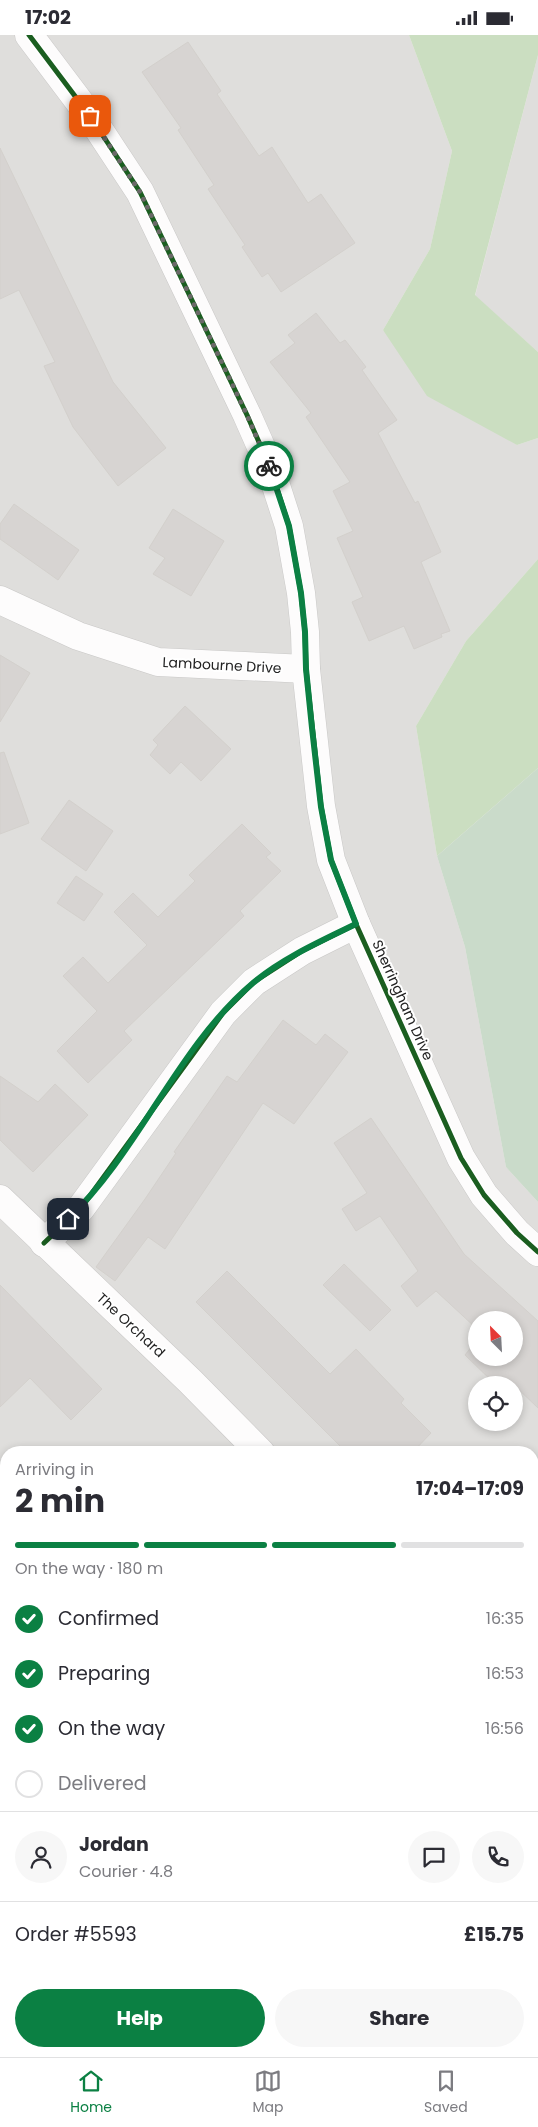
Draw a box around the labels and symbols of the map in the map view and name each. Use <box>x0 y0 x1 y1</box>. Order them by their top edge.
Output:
pin <box>69 95 111 137</box>
courier <box>244 441 294 491</box>
street label: Lambourne Drive <box>162 652 282 678</box>
street label: Sherringham Drive <box>367 937 439 1064</box>
pin <box>47 1198 89 1240</box>
street label: The Orchard <box>92 1288 170 1362</box>
north arrow <box>468 1311 522 1366</box>

